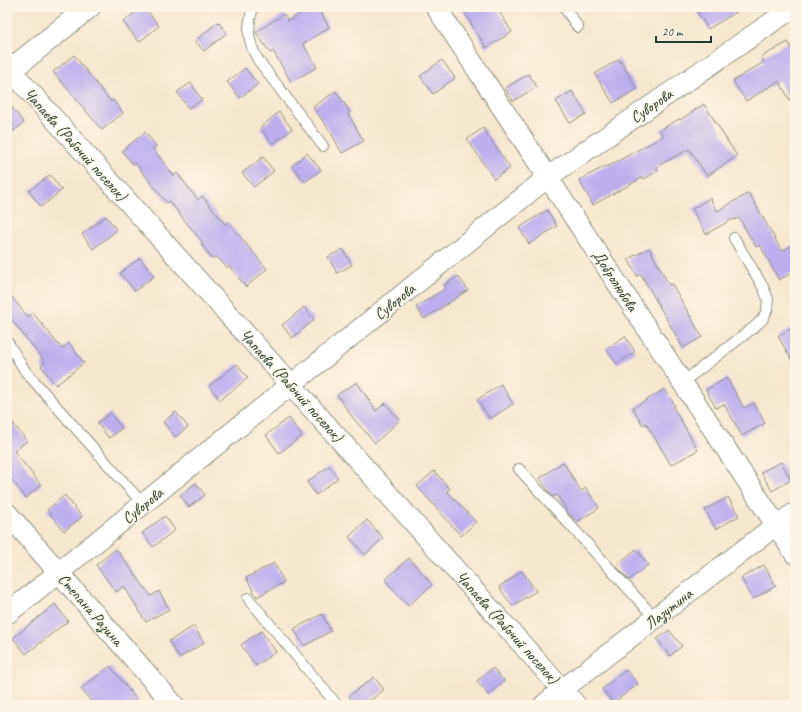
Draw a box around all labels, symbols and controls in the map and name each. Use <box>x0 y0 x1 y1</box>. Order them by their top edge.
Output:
scale bar <box>656 18 711 44</box>
text: 20 m <box>662 24 684 40</box>
street label: Чапаева (Рабочий поселок) <box>19 84 132 206</box>
street label: Суворова <box>626 84 677 128</box>
street label: Добролюбова <box>588 246 643 316</box>
street label: Суворова <box>370 279 420 324</box>
street label: Чапаева (Рабочий поселок) <box>235 325 348 447</box>
street label: Суворова <box>118 483 168 528</box>
street label: Чапаева (Рабочий поселок) <box>451 567 564 689</box>
street label: Степана Разина <box>53 569 128 651</box>
street label: Лазутина <box>641 583 697 634</box>

